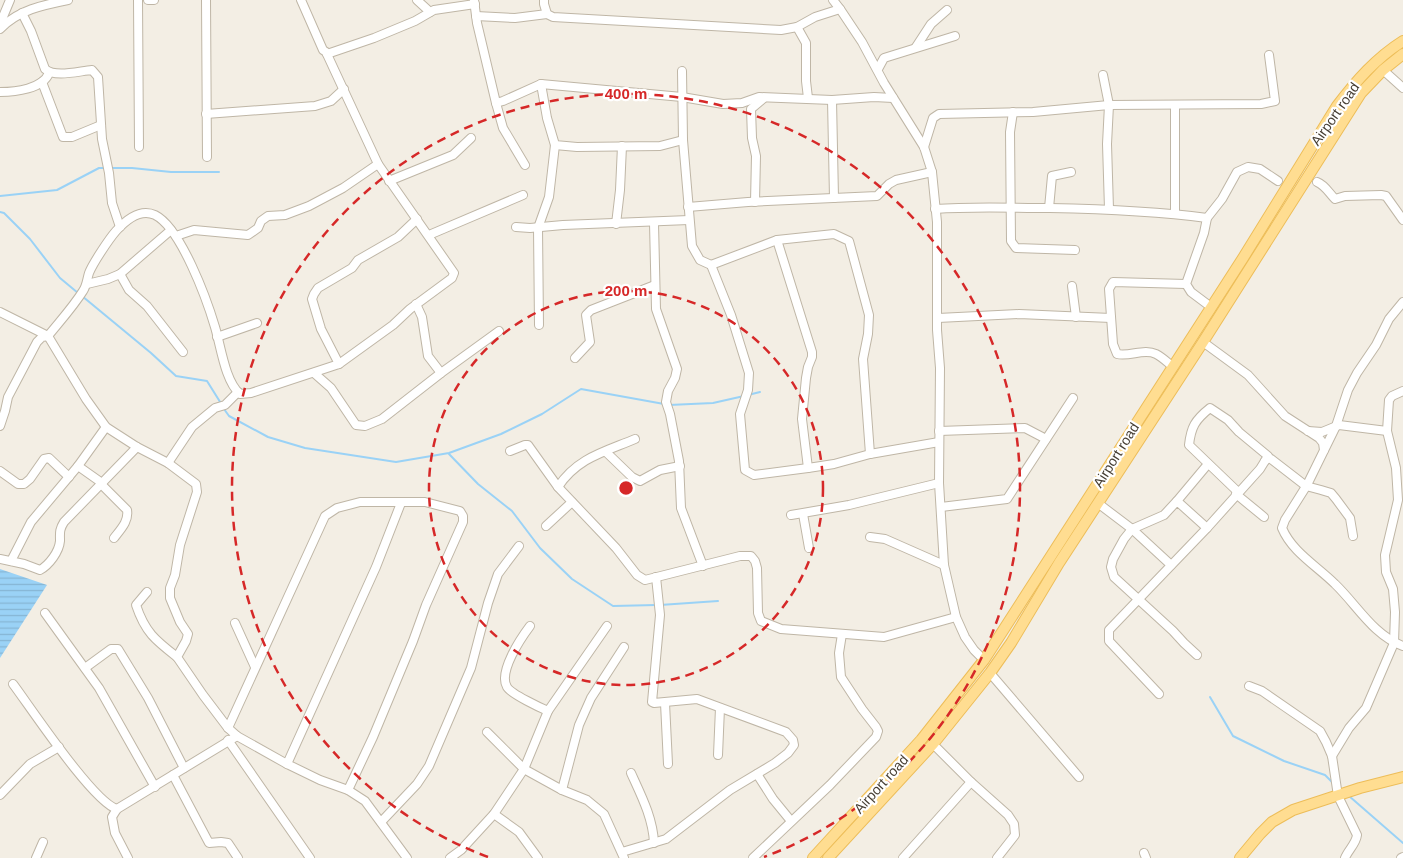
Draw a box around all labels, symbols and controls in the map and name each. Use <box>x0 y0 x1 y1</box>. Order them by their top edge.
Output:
street label: Airport road <box>1307 79 1363 149</box>
text: 400 m <box>605 85 647 102</box>
text: 200 m <box>605 282 647 299</box>
street label: Airport road <box>1090 420 1142 490</box>
centre of rings <box>617 479 635 497</box>
street label: Airport road <box>851 751 911 817</box>

